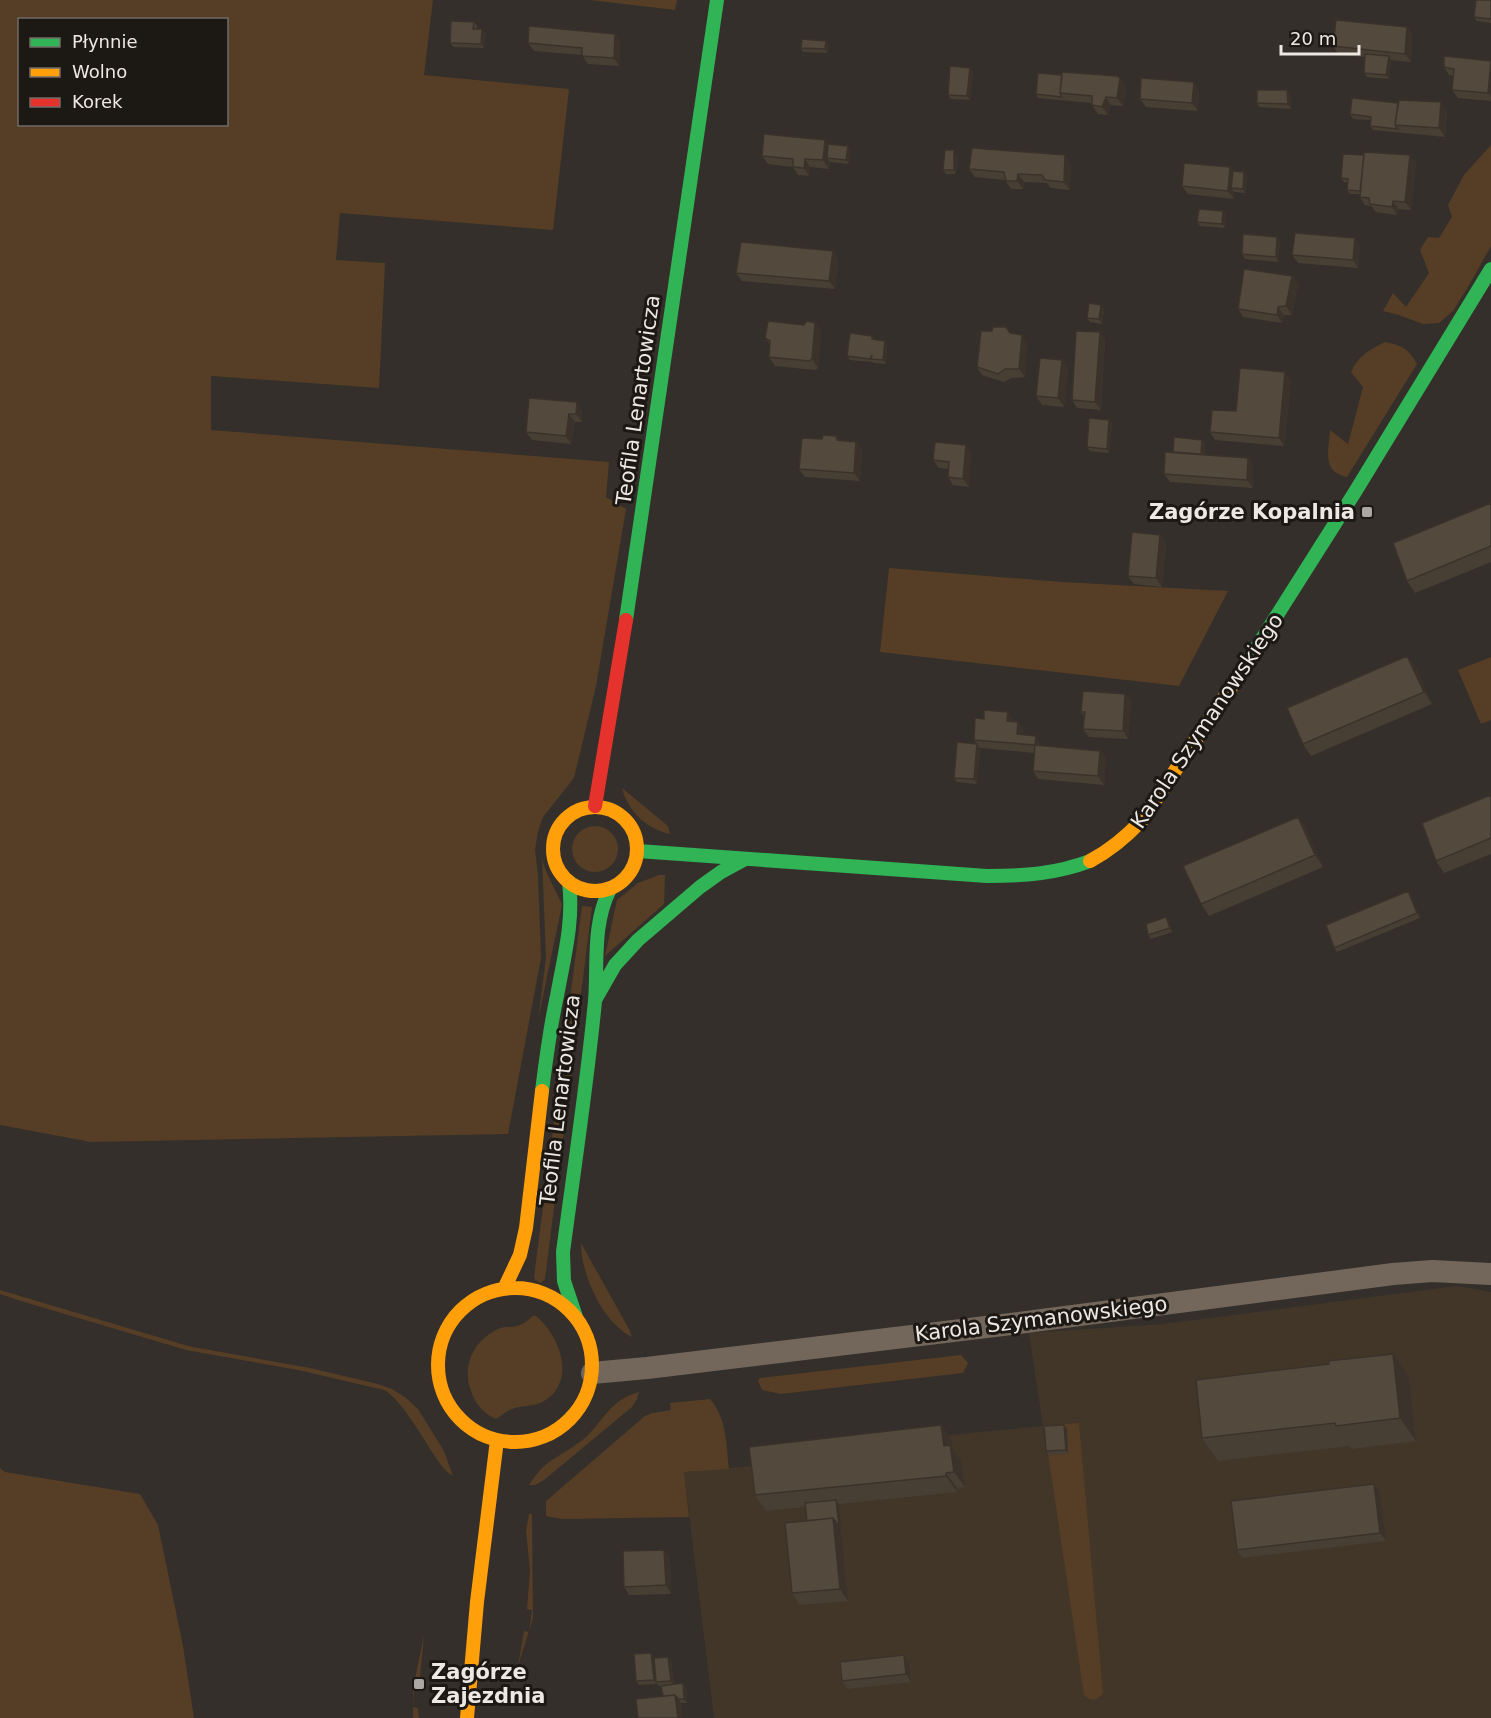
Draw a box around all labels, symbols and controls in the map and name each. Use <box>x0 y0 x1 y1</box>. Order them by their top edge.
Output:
legend <box>18 18 228 126</box>
scale bar <box>1281 18 1359 56</box>
text: 20 m <box>1290 28 1336 49</box>
text: Płynnie <box>72 31 138 52</box>
text: Wolno <box>72 61 127 82</box>
text: Korek <box>72 91 123 112</box>
street label: Teofila Lenartowicza <box>611 293 665 508</box>
place label: Zagórze Kopalnia <box>1149 500 1355 524</box>
marker: Zagórze Kopalnia <box>1360 505 1374 519</box>
street label: Karola Szymanowskiego <box>1126 609 1288 833</box>
street label: Teofila Lenartowicza <box>535 993 585 1208</box>
street label: Karola Szymanowskiego <box>913 1292 1169 1346</box>
place label: Zagórze Zajezdnia <box>431 1660 545 1708</box>
marker: Zagórze Zajezdnia <box>412 1677 426 1691</box>

